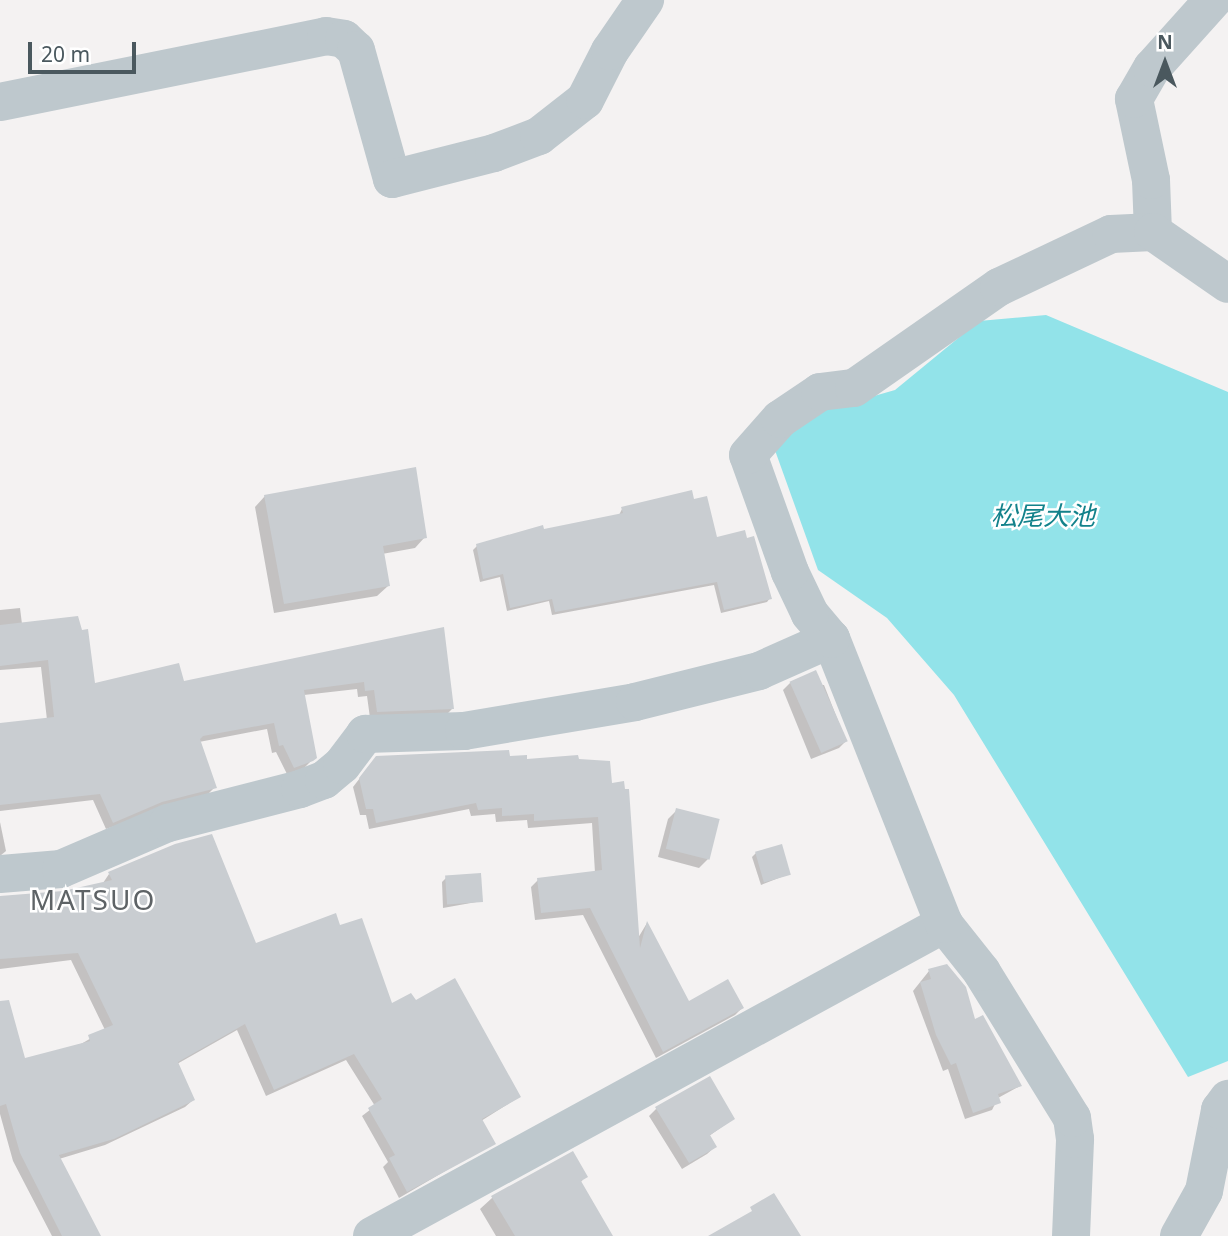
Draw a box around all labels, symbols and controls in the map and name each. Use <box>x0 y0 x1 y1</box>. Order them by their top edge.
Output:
scale bar <box>32 28 140 72</box>
north arrow <box>1130 28 1200 98</box>
text: N <box>1157 29 1173 55</box>
text: 20 m <box>41 40 90 68</box>
water label: 松尾大池 <box>991 500 1095 532</box>
district label: MATSUO <box>30 882 156 916</box>

